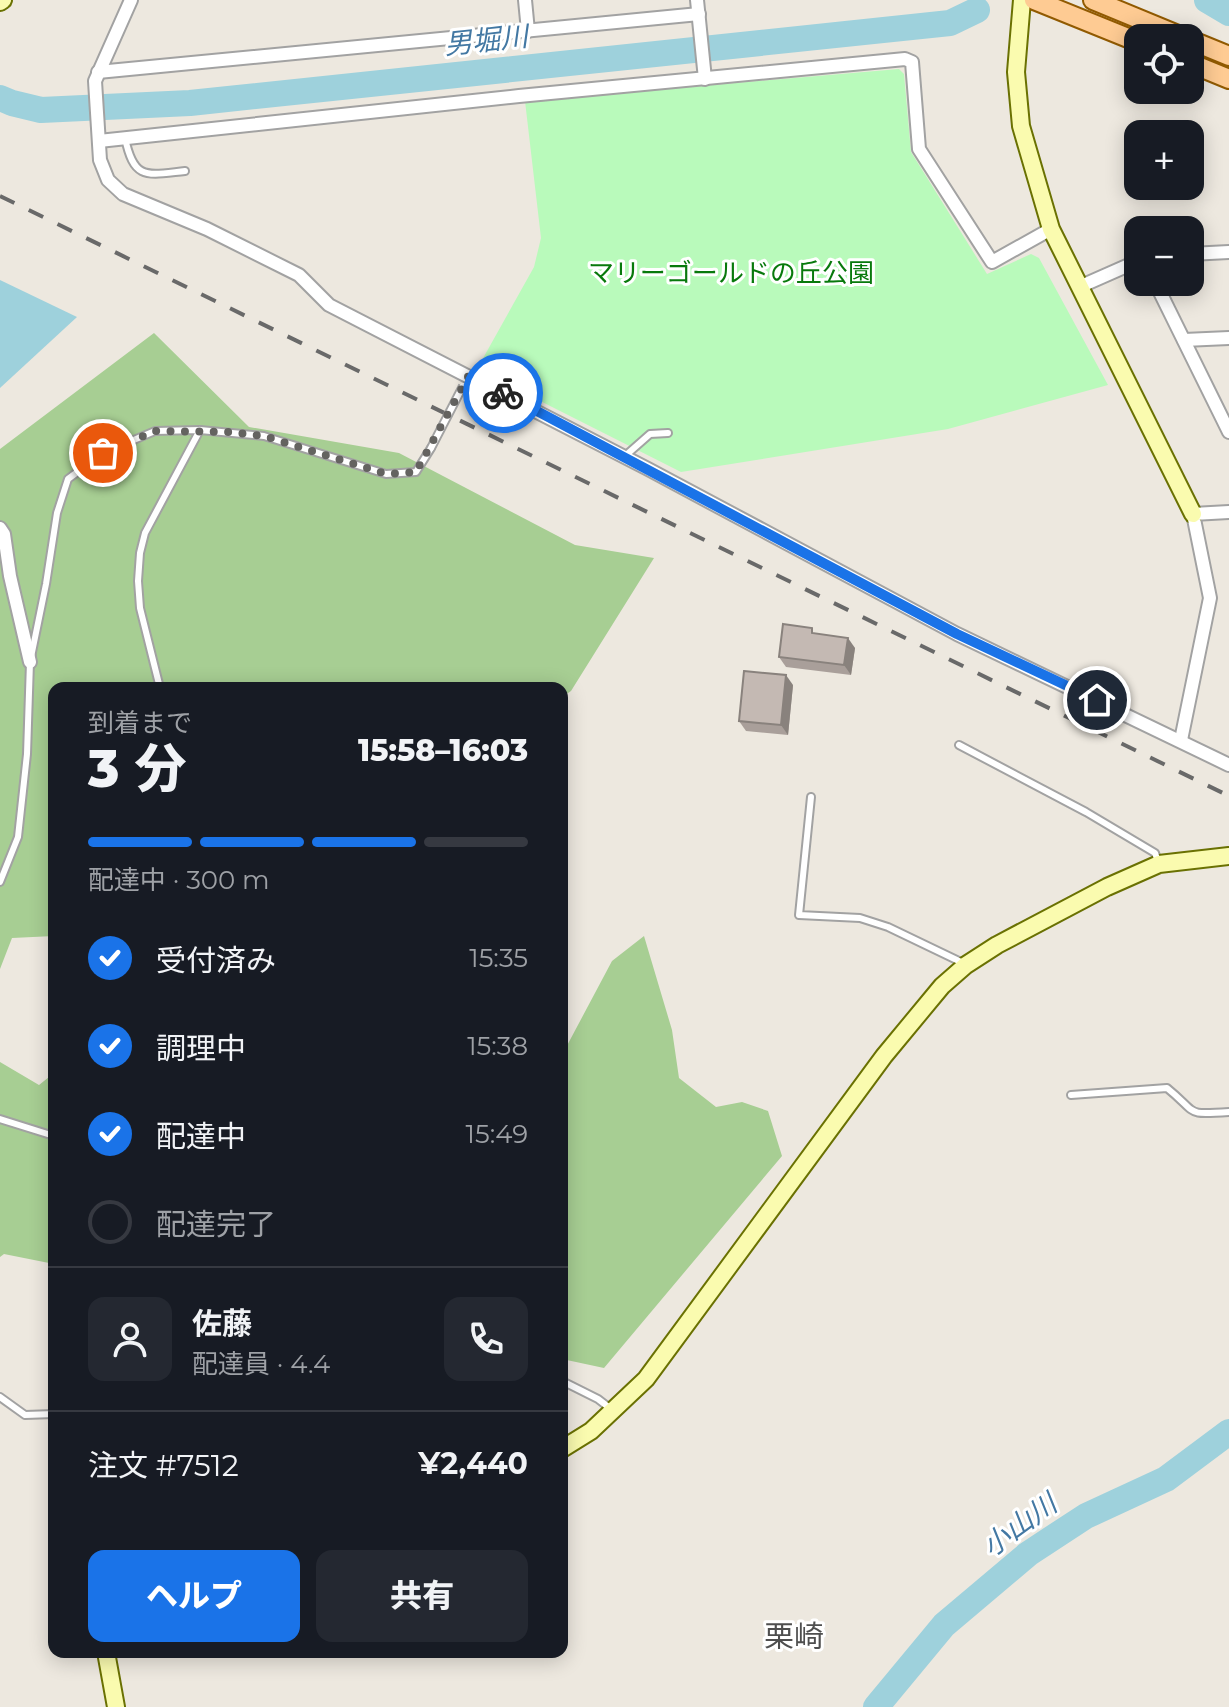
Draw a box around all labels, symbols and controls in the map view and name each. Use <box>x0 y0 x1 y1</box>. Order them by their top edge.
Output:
water label: 男堀川 <box>442 18 533 61</box>
map controls <box>1124 24 1204 296</box>
button: locate <box>1124 24 1204 104</box>
button: + <box>1124 120 1204 200</box>
button: − <box>1124 216 1204 296</box>
park label: マリーゴールドの丘公園 <box>588 257 874 289</box>
courier <box>463 353 543 433</box>
icon: bike <box>481 371 525 415</box>
pin <box>69 419 137 487</box>
icon: bag <box>81 431 125 475</box>
pin <box>1063 666 1131 734</box>
icon: home <box>1075 678 1119 722</box>
text: 到着まで <box>88 707 192 739</box>
text: 15:58–16:03 <box>358 732 528 769</box>
text: 3 分 <box>88 737 187 800</box>
text: 配達中 · 300 m <box>88 864 270 896</box>
icon: check <box>88 936 132 980</box>
text: 受付済み <box>156 942 276 979</box>
text: 15:35 <box>469 942 528 974</box>
icon: check <box>88 1024 132 1068</box>
text: 調理中 <box>156 1030 246 1067</box>
text: 15:38 <box>467 1030 528 1062</box>
icon: check <box>88 1112 132 1156</box>
text: 配達中 <box>156 1118 246 1155</box>
text: 15:49 <box>466 1118 528 1150</box>
text: 配達完了 <box>156 1206 276 1243</box>
button: person <box>88 1297 172 1381</box>
button: phone <box>444 1297 528 1381</box>
text: 佐藤 <box>192 1305 252 1342</box>
text: 配達員 · 4.4 <box>192 1348 330 1380</box>
text: ¥2,440 <box>418 1445 528 1482</box>
text: 注文 #7512 <box>88 1447 239 1484</box>
water label: 小山川 <box>975 1485 1065 1563</box>
button: ヘルプ <box>88 1550 300 1642</box>
button: 共有 <box>316 1550 528 1642</box>
district label: 栗崎 <box>764 1618 824 1655</box>

